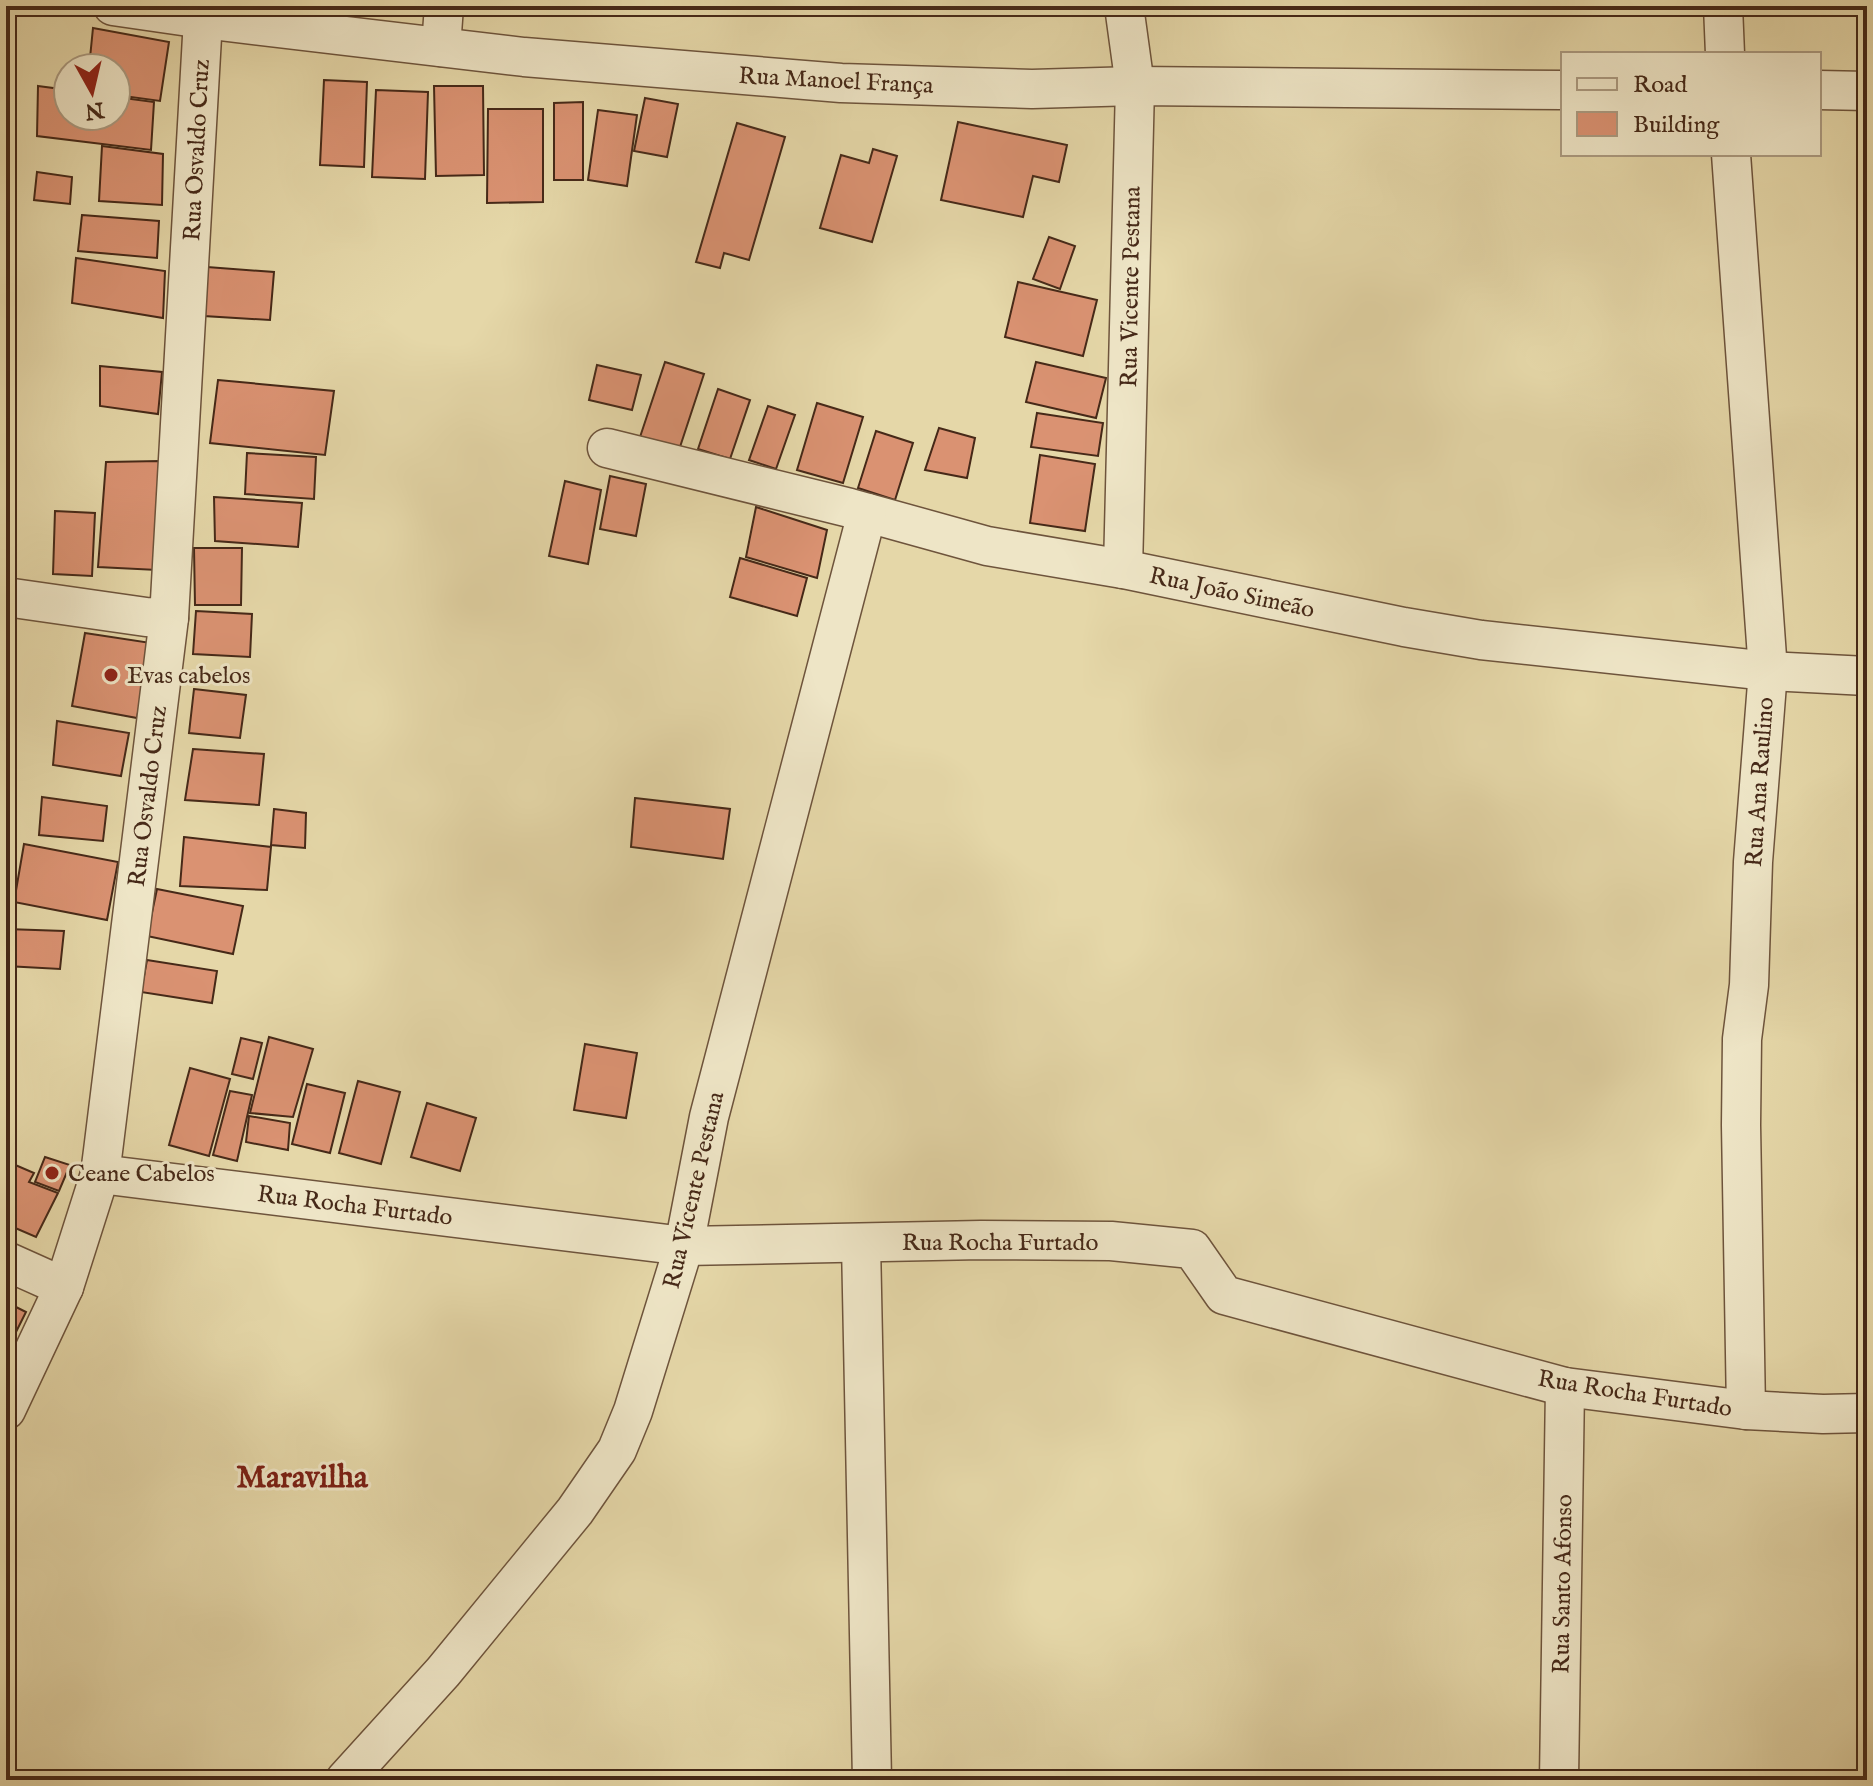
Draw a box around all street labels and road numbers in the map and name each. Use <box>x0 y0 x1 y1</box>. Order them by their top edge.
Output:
street label: Rua Osvaldo Cruz <box>177 58 218 242</box>
street label: Rua Manoel França <box>738 61 935 102</box>
street label: Rua Vicente Pestana <box>1114 185 1149 388</box>
street label: Rua João Simeão <box>1146 561 1317 626</box>
street label: Rua Ana Raulino <box>1739 696 1782 868</box>
street label: Rua Osvaldo Cruz <box>122 704 175 889</box>
street label: Rua Vicente Pestana <box>657 1088 732 1292</box>
street label: Rua Rocha Furtado <box>255 1179 454 1234</box>
street label: Rua Rocha Furtado <box>902 1228 1098 1259</box>
street label: Rua Rocha Furtado <box>1535 1364 1734 1425</box>
street label: Rua Santo Afonso <box>1546 1494 1581 1674</box>

